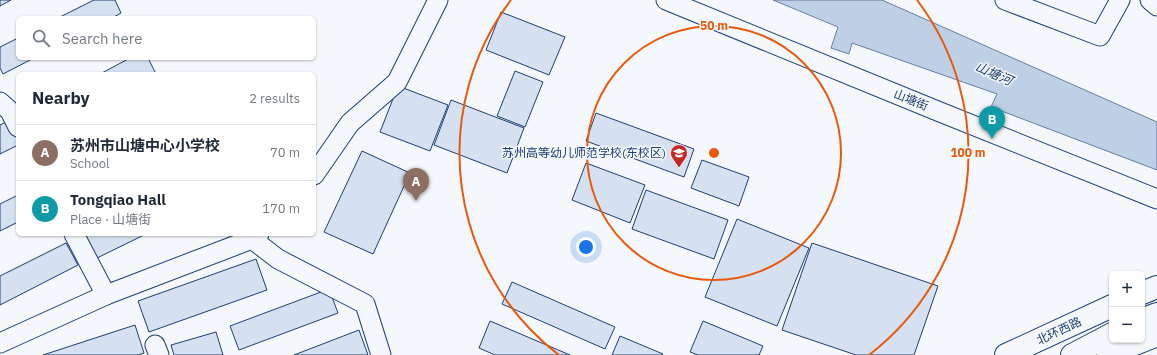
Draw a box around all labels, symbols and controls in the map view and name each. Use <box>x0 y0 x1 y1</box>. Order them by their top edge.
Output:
search box <box>16 16 316 60</box>
text: 50 m <box>700 18 728 33</box>
icon: search <box>30 27 52 49</box>
text: Search here <box>62 29 142 48</box>
water label: 山塘河 <box>973 58 1018 90</box>
street label: 山塘街 <box>892 86 931 113</box>
text: Nearby <box>32 87 90 109</box>
text: 2 results <box>249 90 300 107</box>
pin: B <box>979 106 1005 139</box>
text: 苏州市山塘中心小学校 <box>70 136 220 155</box>
school or university icon: 苏州高等幼儿师范学校(东校区) <box>669 143 689 168</box>
text: A <box>41 144 49 161</box>
text: 70 m <box>270 144 300 161</box>
place label: 苏州高等幼儿师范学校(东校区) <box>502 145 666 160</box>
text: 100 m <box>950 145 986 160</box>
centre of rings <box>707 146 721 160</box>
text: School <box>70 155 110 172</box>
pin: A <box>403 168 429 201</box>
text: Tongqiao Hall <box>70 190 166 209</box>
text: B <box>41 200 49 217</box>
text: 170 m <box>262 200 300 217</box>
text: Place · 山塘街 <box>70 211 151 228</box>
your location <box>576 237 596 257</box>
map controls <box>1109 271 1145 343</box>
button: + <box>1109 271 1145 307</box>
button: − <box>1109 307 1145 343</box>
street label: 北环西路 <box>1034 314 1084 347</box>

